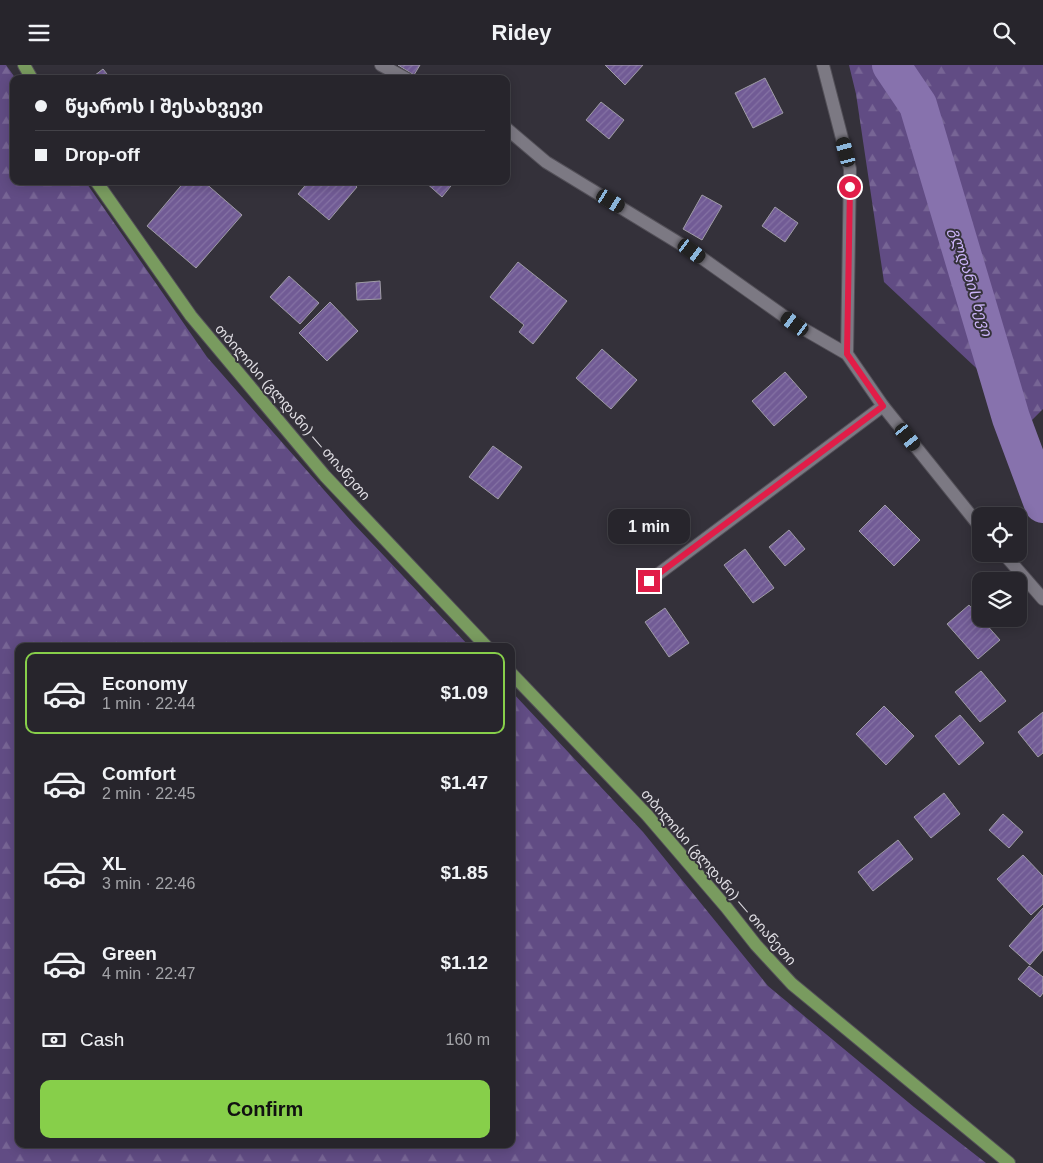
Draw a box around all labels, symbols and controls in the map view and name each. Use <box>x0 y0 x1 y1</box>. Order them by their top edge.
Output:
icon: menu <box>25 19 53 47</box>
icon: search <box>990 19 1018 47</box>
text: Ridey <box>492 20 551 45</box>
text: წყაროს I შესახვევი <box>65 96 263 117</box>
car <box>834 136 857 168</box>
text: Drop-off <box>65 144 140 165</box>
route start <box>839 176 861 198</box>
car <box>594 187 627 215</box>
water label: გლდანის ხევი <box>946 226 996 340</box>
car <box>675 236 708 266</box>
car <box>778 309 811 339</box>
street label: თბილისი (გლდანი) — თიანეთი <box>211 321 374 504</box>
car <box>892 421 923 453</box>
map controls <box>972 507 1027 627</box>
button: locate <box>972 507 1027 562</box>
callout: 1 min <box>608 509 690 543</box>
text: 1 min <box>628 518 670 535</box>
route end <box>638 570 660 592</box>
button: layers <box>972 572 1027 627</box>
icon: car <box>42 671 87 716</box>
text: Economy <box>102 673 188 694</box>
text: $1.09 <box>440 682 488 703</box>
text: 1 min · 22:44 <box>102 695 195 712</box>
icon: car <box>42 761 87 806</box>
text: Comfort <box>102 763 176 784</box>
text: $1.47 <box>440 772 488 793</box>
text: 2 min · 22:45 <box>102 785 195 802</box>
street label: თბილისი (გლდანი) — თიანეთი <box>637 786 800 969</box>
icon: car <box>42 851 87 896</box>
text: XL <box>102 853 126 874</box>
text: $1.85 <box>440 862 488 883</box>
text: 3 min · 22:46 <box>102 875 195 892</box>
icon: car <box>42 941 87 986</box>
text: Green <box>102 943 157 964</box>
text: $1.12 <box>440 952 488 973</box>
text: 4 min · 22:47 <box>102 965 195 982</box>
icon: cash <box>40 1026 68 1054</box>
text: Cash <box>80 1029 124 1050</box>
text: 160 m <box>446 1031 490 1048</box>
button: Confirm <box>40 1080 490 1138</box>

